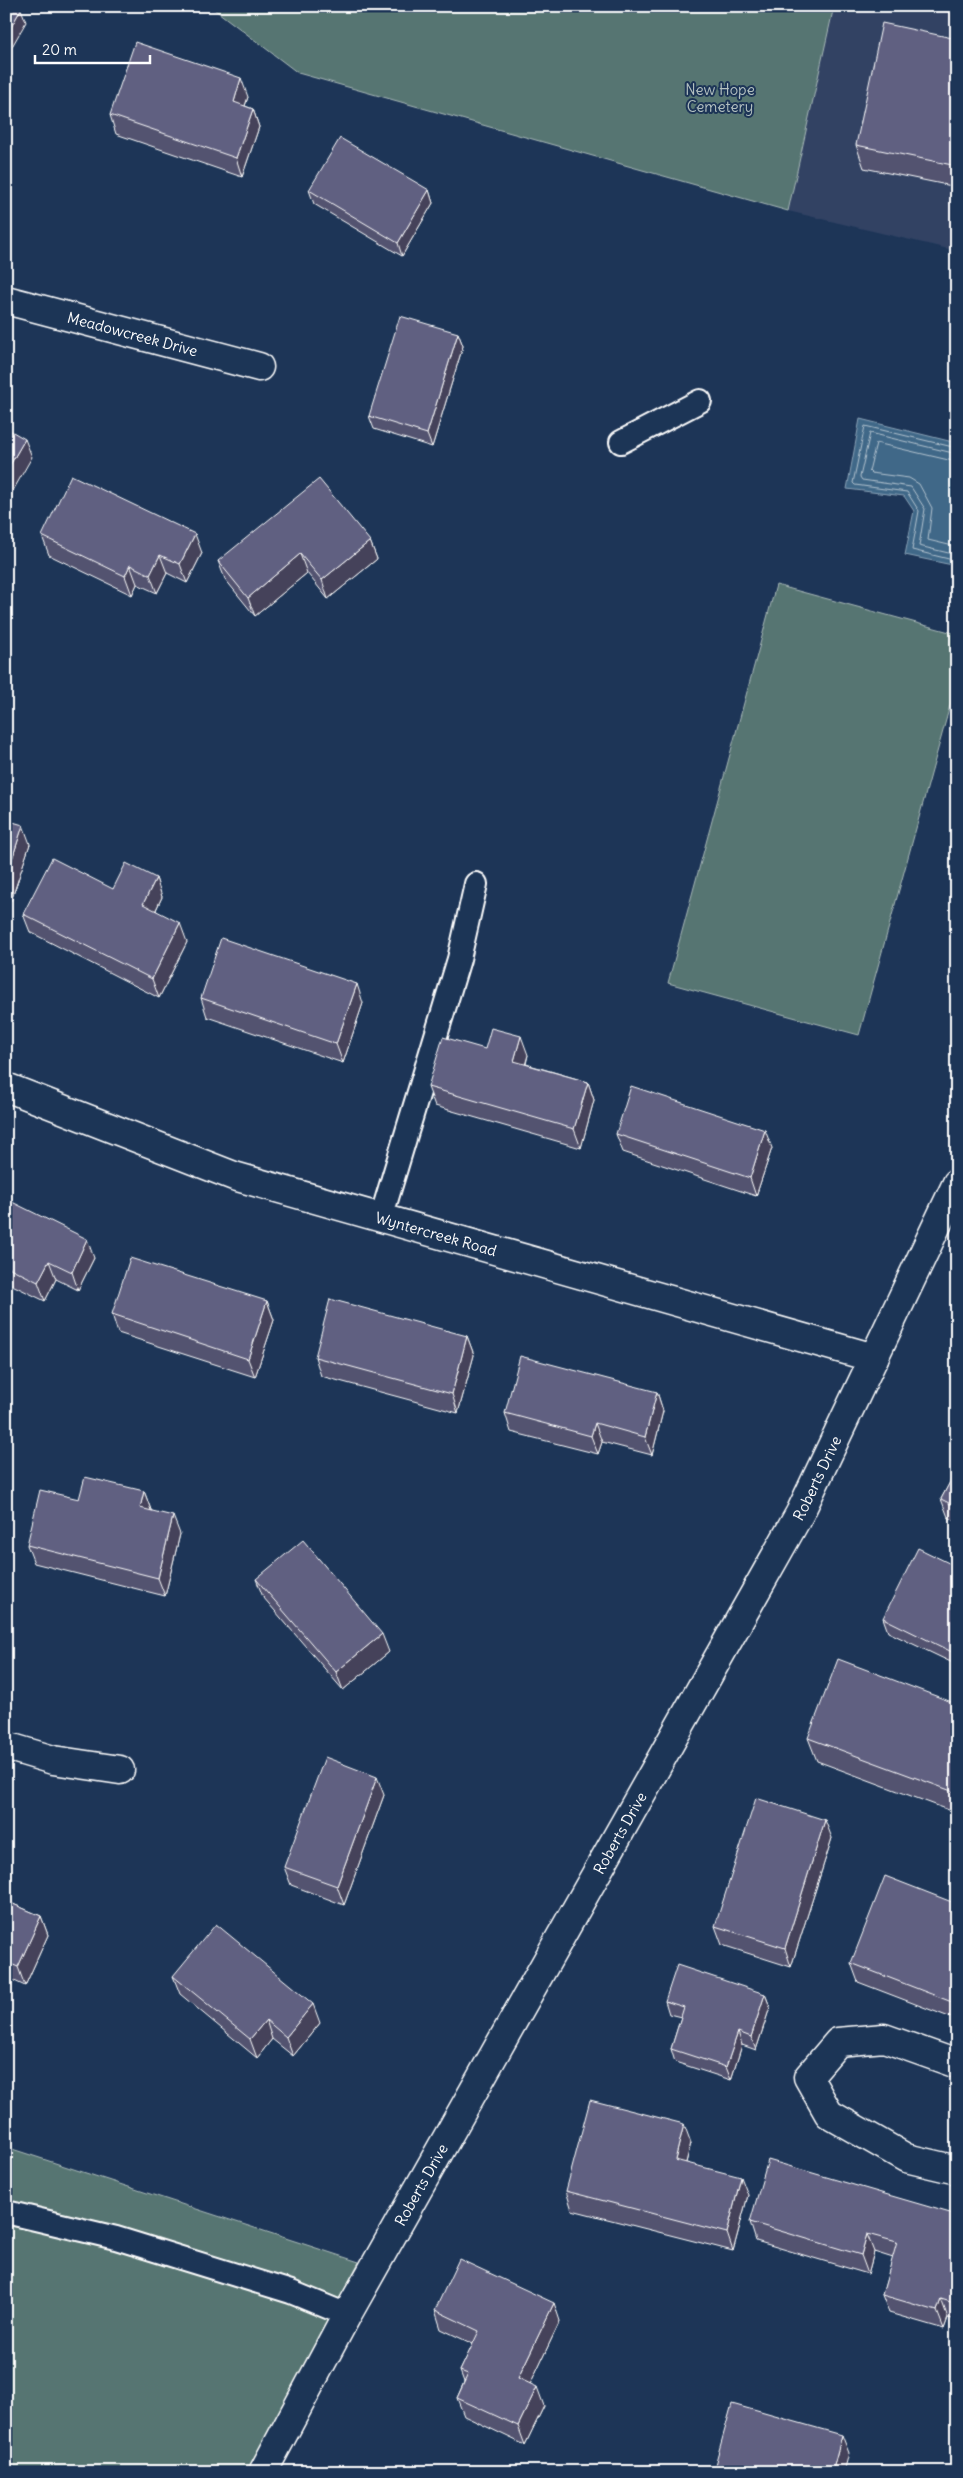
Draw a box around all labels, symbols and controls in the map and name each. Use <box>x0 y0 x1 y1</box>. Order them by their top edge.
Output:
scale bar <box>35 32 150 64</box>
text: 20 m <box>42 40 77 59</box>
park label: New Hope Cemetery <box>685 80 755 116</box>
street label: Meadowcreek Drive <box>65 307 200 360</box>
street label: Wyntercreek Road <box>373 1207 499 1260</box>
street label: Roberts Drive <box>788 1433 845 1524</box>
street label: Roberts Drive <box>589 1788 650 1877</box>
street label: Roberts Drive <box>390 2140 451 2229</box>

